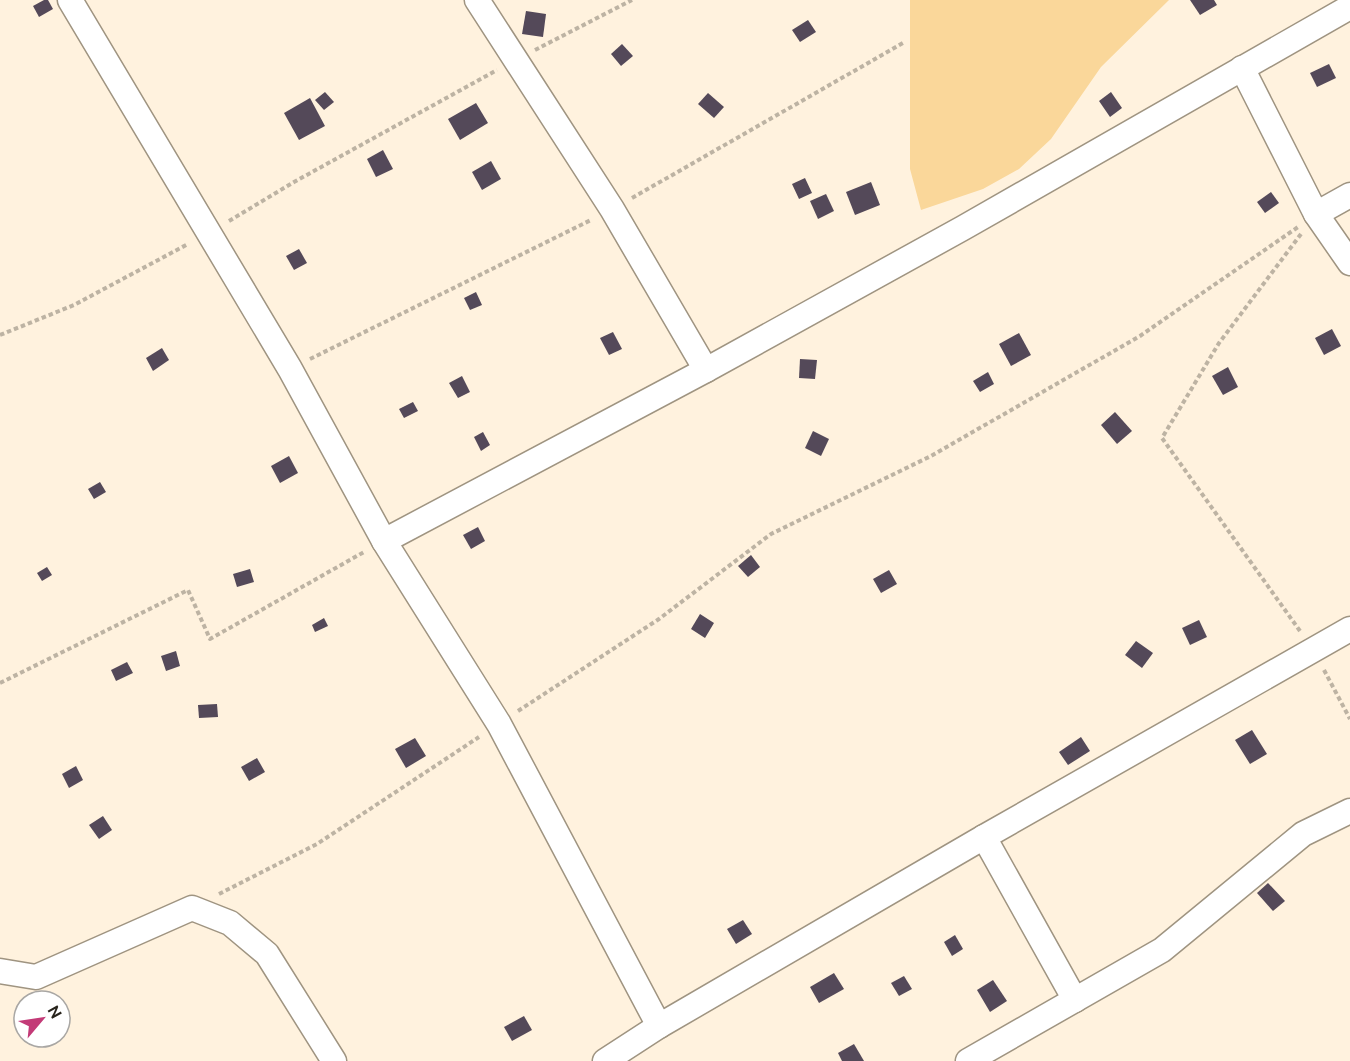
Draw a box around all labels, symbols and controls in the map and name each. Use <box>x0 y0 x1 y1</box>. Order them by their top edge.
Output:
north arrow <box>12 989 72 1049</box>
text: N <box>44 1002 66 1021</box>

